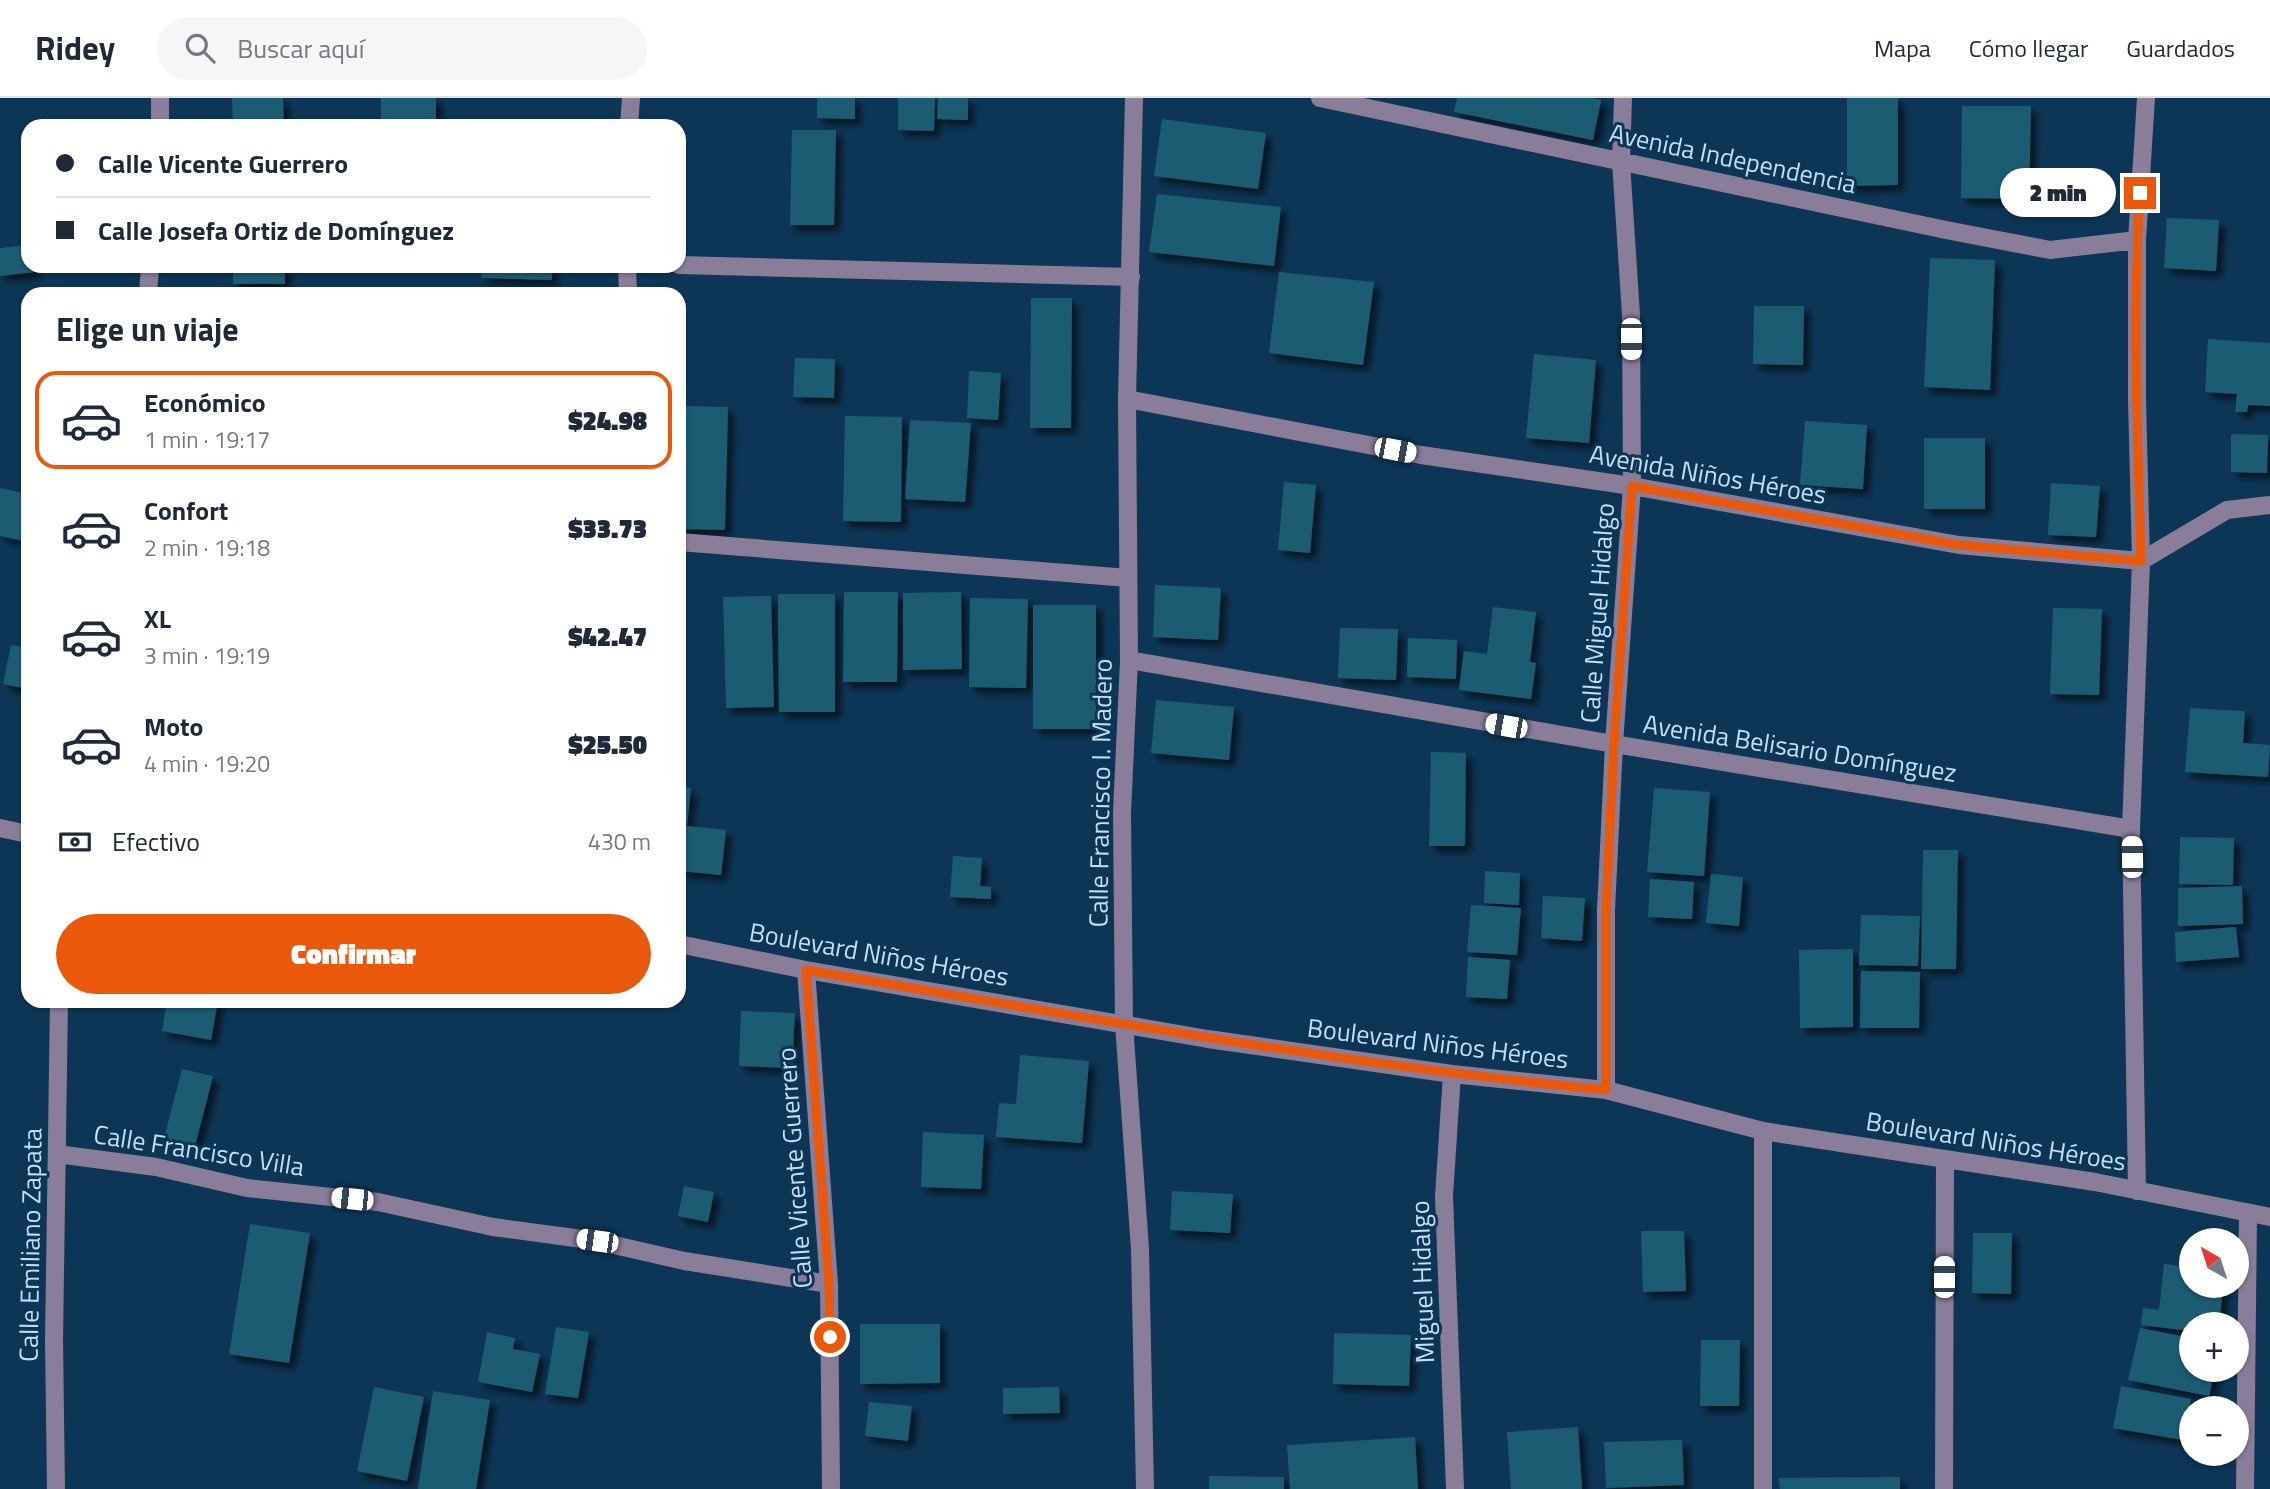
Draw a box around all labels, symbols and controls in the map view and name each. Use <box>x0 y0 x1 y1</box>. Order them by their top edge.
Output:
search box <box>157 17 647 80</box>
text: Ridey <box>35 23 115 73</box>
icon: search <box>181 29 219 67</box>
text: Buscar aquí <box>237 29 364 68</box>
text: Mapa <box>1874 30 1931 66</box>
text: Cómo llegar <box>1969 30 2088 66</box>
text: Guardados <box>2126 30 2235 66</box>
street label: Avenida Independencia <box>1606 113 1860 203</box>
text: Calle Vicente Guerrero <box>98 144 348 183</box>
callout: 2 min <box>2000 168 2116 217</box>
text: 2 min <box>2029 175 2087 210</box>
route end <box>2124 177 2156 209</box>
text: Calle Josefa Ortiz de Domínguez <box>98 211 454 250</box>
text: Elige un viaje <box>56 305 239 353</box>
car <box>1621 318 1642 360</box>
text: Económico <box>144 383 266 422</box>
icon: car <box>60 389 123 452</box>
text: $24.98 <box>568 401 647 440</box>
text: 1 min · 19:17 <box>144 422 270 457</box>
street label: Avenida Niños Héroes <box>1587 434 1829 514</box>
car <box>1373 436 1418 464</box>
text: Confort <box>144 491 228 530</box>
icon: car <box>60 497 123 560</box>
street label: Calle Miguel Hidalgo <box>1570 502 1624 724</box>
text: $33.73 <box>568 509 647 548</box>
text: 2 min · 19:18 <box>144 530 270 565</box>
text: XL <box>144 599 171 638</box>
icon: car <box>60 605 123 668</box>
text: $42.47 <box>568 617 647 656</box>
text: 3 min · 19:19 <box>144 638 270 673</box>
street label: Calle Francisco I. Madero <box>1078 658 1122 928</box>
street label: Avenida Belisario Domínguez <box>1641 704 1959 792</box>
text: Moto <box>144 707 203 746</box>
car <box>1484 712 1529 740</box>
icon: car <box>60 713 123 776</box>
text: $25.50 <box>568 725 647 764</box>
text: 4 min · 19:20 <box>144 746 270 781</box>
text: Efectivo <box>112 822 200 861</box>
icon: cash <box>56 823 94 861</box>
text: 430 m <box>588 824 651 859</box>
car <box>2122 836 2143 878</box>
street label: Boulevard Niños Héroes <box>746 912 1012 996</box>
button: Confirmar <box>56 914 651 994</box>
street label: Boulevard Niños Héroes <box>1305 1008 1571 1078</box>
street label: Calle Vicente Guerrero <box>766 1046 822 1290</box>
street label: Boulevard Niños Héroes <box>1863 1101 2129 1181</box>
street label: Calle Francisco Villa <box>91 1114 307 1186</box>
street label: Calle Emiliano Zapata <box>8 1128 52 1362</box>
car <box>331 1186 374 1212</box>
street label: Miguel Hidalgo <box>1400 1200 1444 1364</box>
car <box>575 1228 620 1254</box>
north arrow <box>2179 1228 2249 1298</box>
map controls <box>2179 1228 2249 1466</box>
car <box>1934 1256 1955 1298</box>
button: + <box>2179 1312 2249 1382</box>
route start <box>814 1321 846 1353</box>
button: − <box>2179 1396 2249 1466</box>

